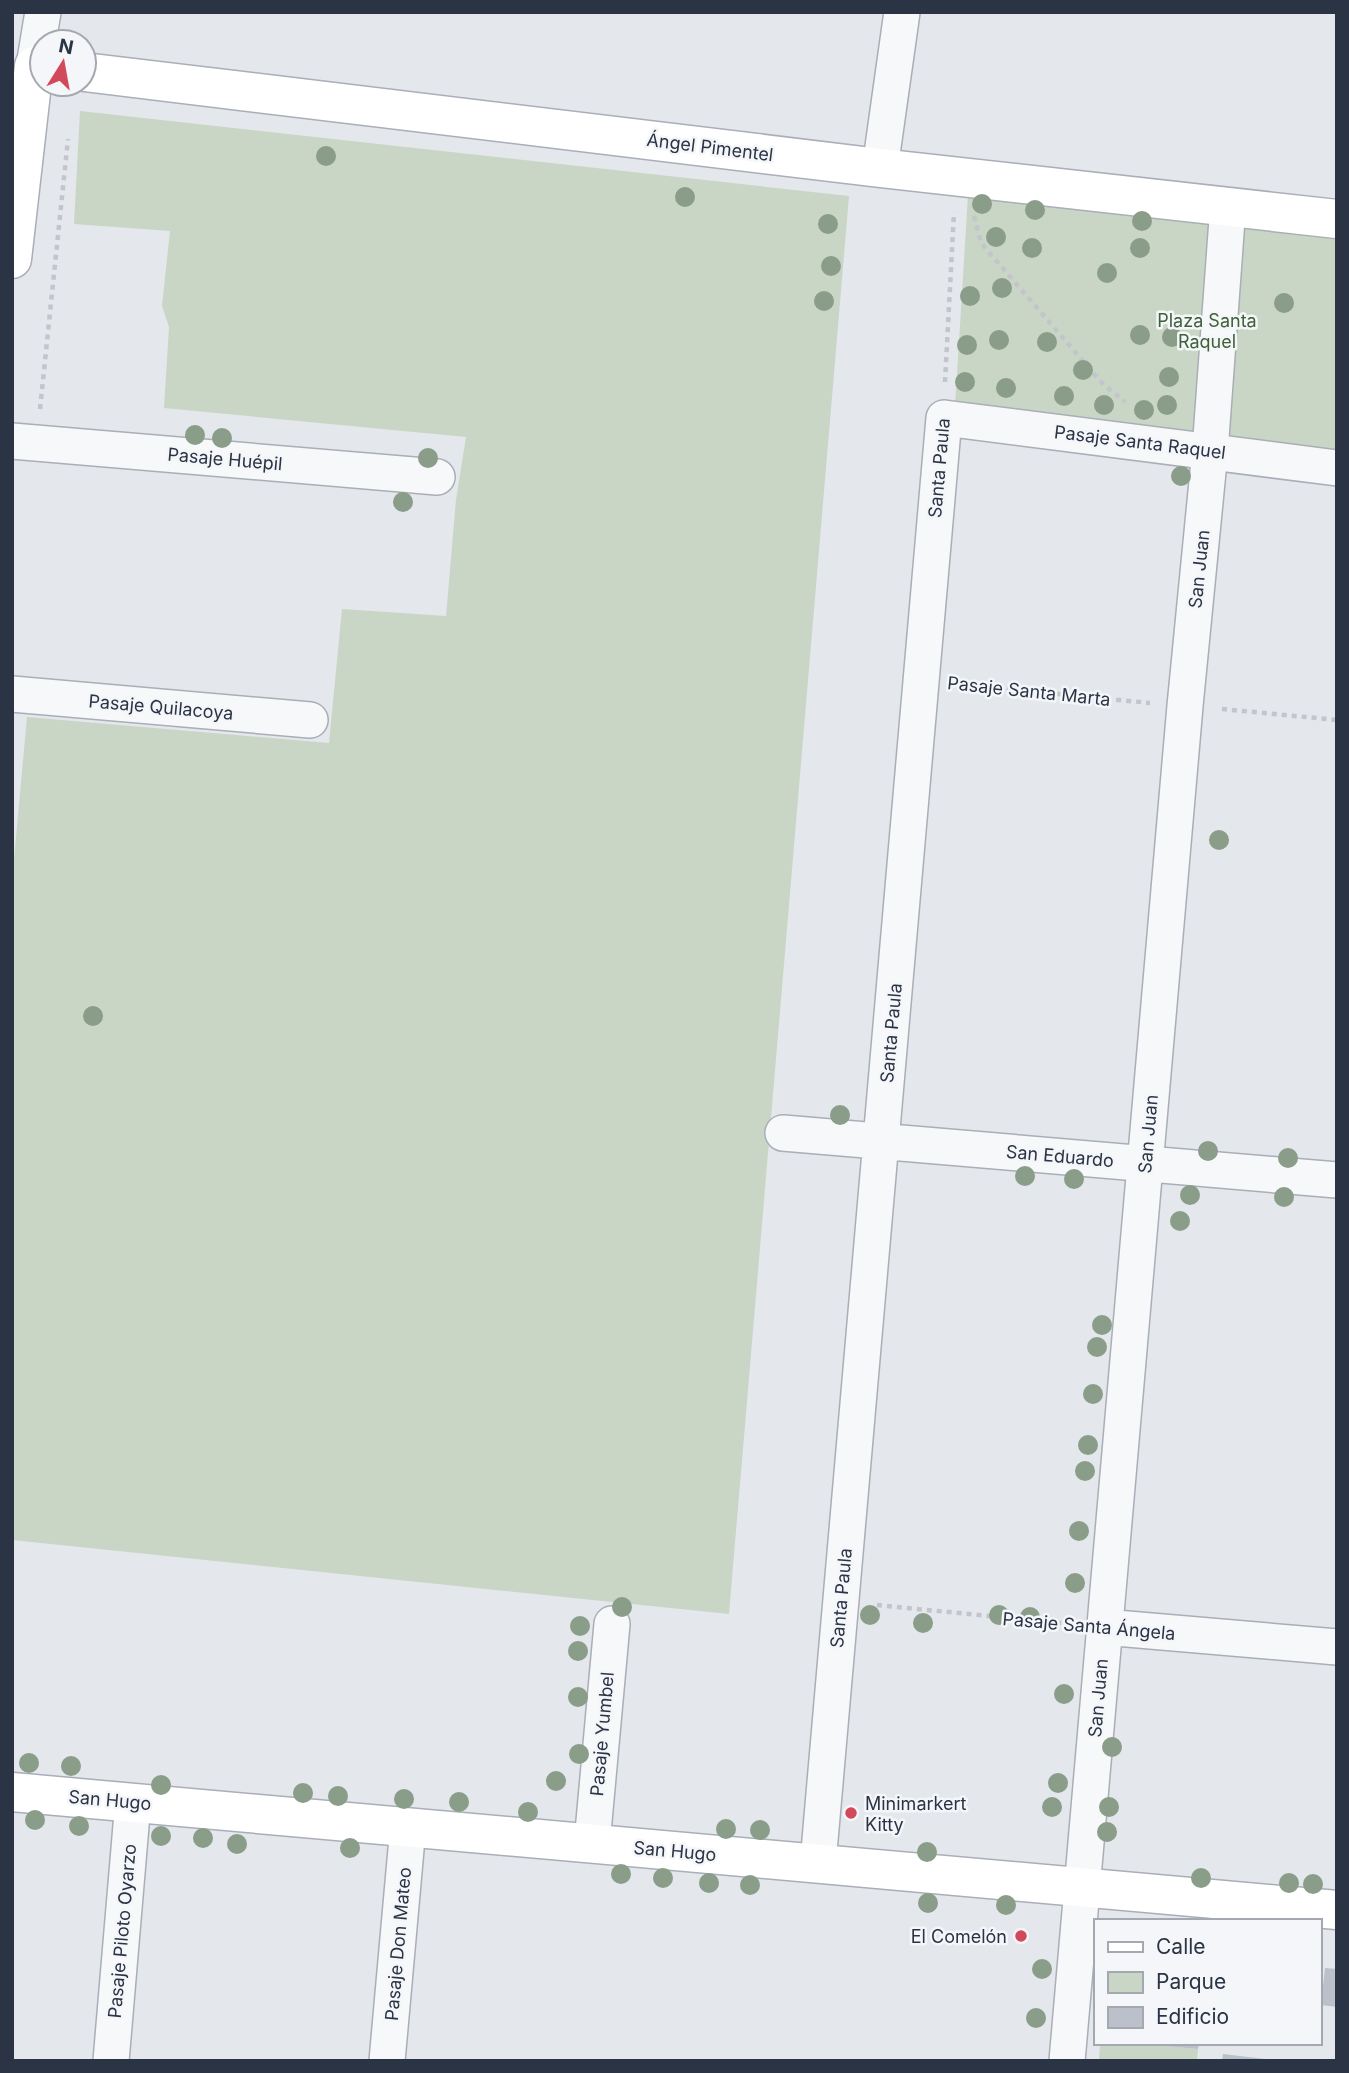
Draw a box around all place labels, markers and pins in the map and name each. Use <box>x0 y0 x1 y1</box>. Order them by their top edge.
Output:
place label: Minimarkert Kitty <box>865 1793 967 1835</box>
marker: Minimarkert Kitty <box>843 1805 859 1821</box>
place label: El Comelón <box>911 1926 1007 1947</box>
marker: El Comelón <box>1013 1928 1029 1944</box>

